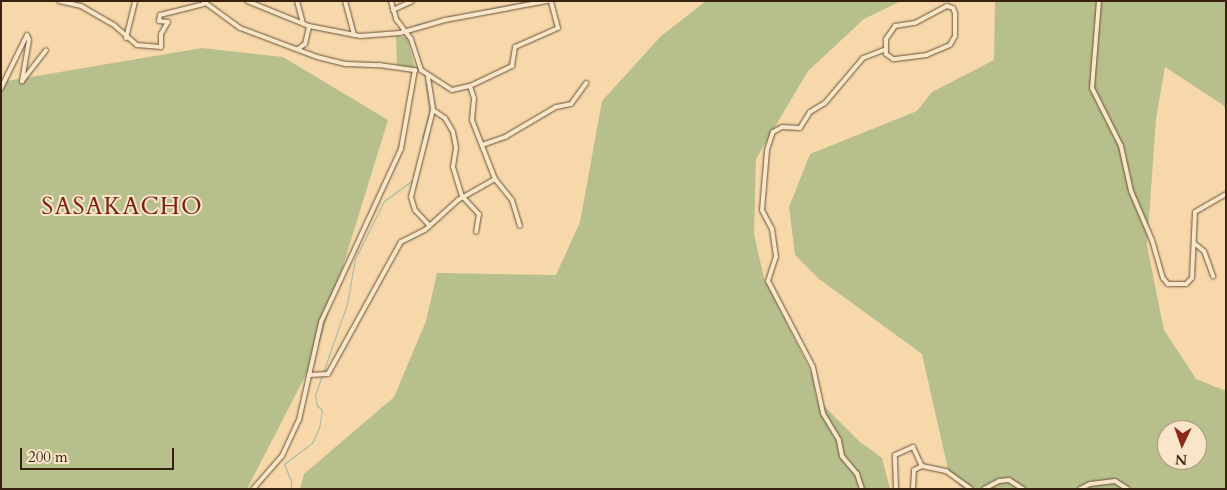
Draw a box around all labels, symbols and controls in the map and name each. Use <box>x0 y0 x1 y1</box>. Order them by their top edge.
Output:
district label: SASAKACHO <box>40 193 204 221</box>
north arrow <box>1157 420 1207 470</box>
scale bar <box>22 438 176 470</box>
text: 200 m <box>28 447 68 467</box>
text: N <box>1175 450 1188 469</box>

